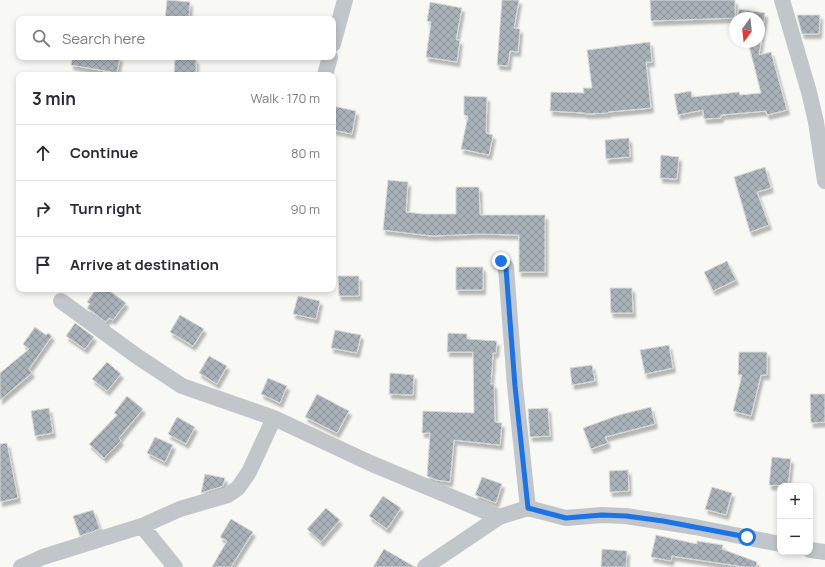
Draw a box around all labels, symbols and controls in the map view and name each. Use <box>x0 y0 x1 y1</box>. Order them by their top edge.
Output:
north arrow <box>729 12 765 48</box>
search box <box>16 16 336 60</box>
icon: search <box>30 27 52 49</box>
text: Search here <box>62 28 145 49</box>
text: 3 min <box>32 87 76 110</box>
text: Walk · 170 m <box>250 89 320 107</box>
icon: ahead <box>32 142 54 164</box>
text: Continue <box>70 142 138 163</box>
text: 80 m <box>291 144 320 162</box>
icon: right <box>32 198 54 220</box>
text: Turn right <box>70 198 141 219</box>
text: 90 m <box>290 200 320 218</box>
route end <box>492 252 510 270</box>
icon: arrive <box>32 254 54 276</box>
text: Arrive at destination <box>70 254 219 275</box>
map controls <box>777 483 813 555</box>
button: + <box>777 483 813 519</box>
button: − <box>777 519 813 555</box>
route start <box>738 528 756 546</box>

